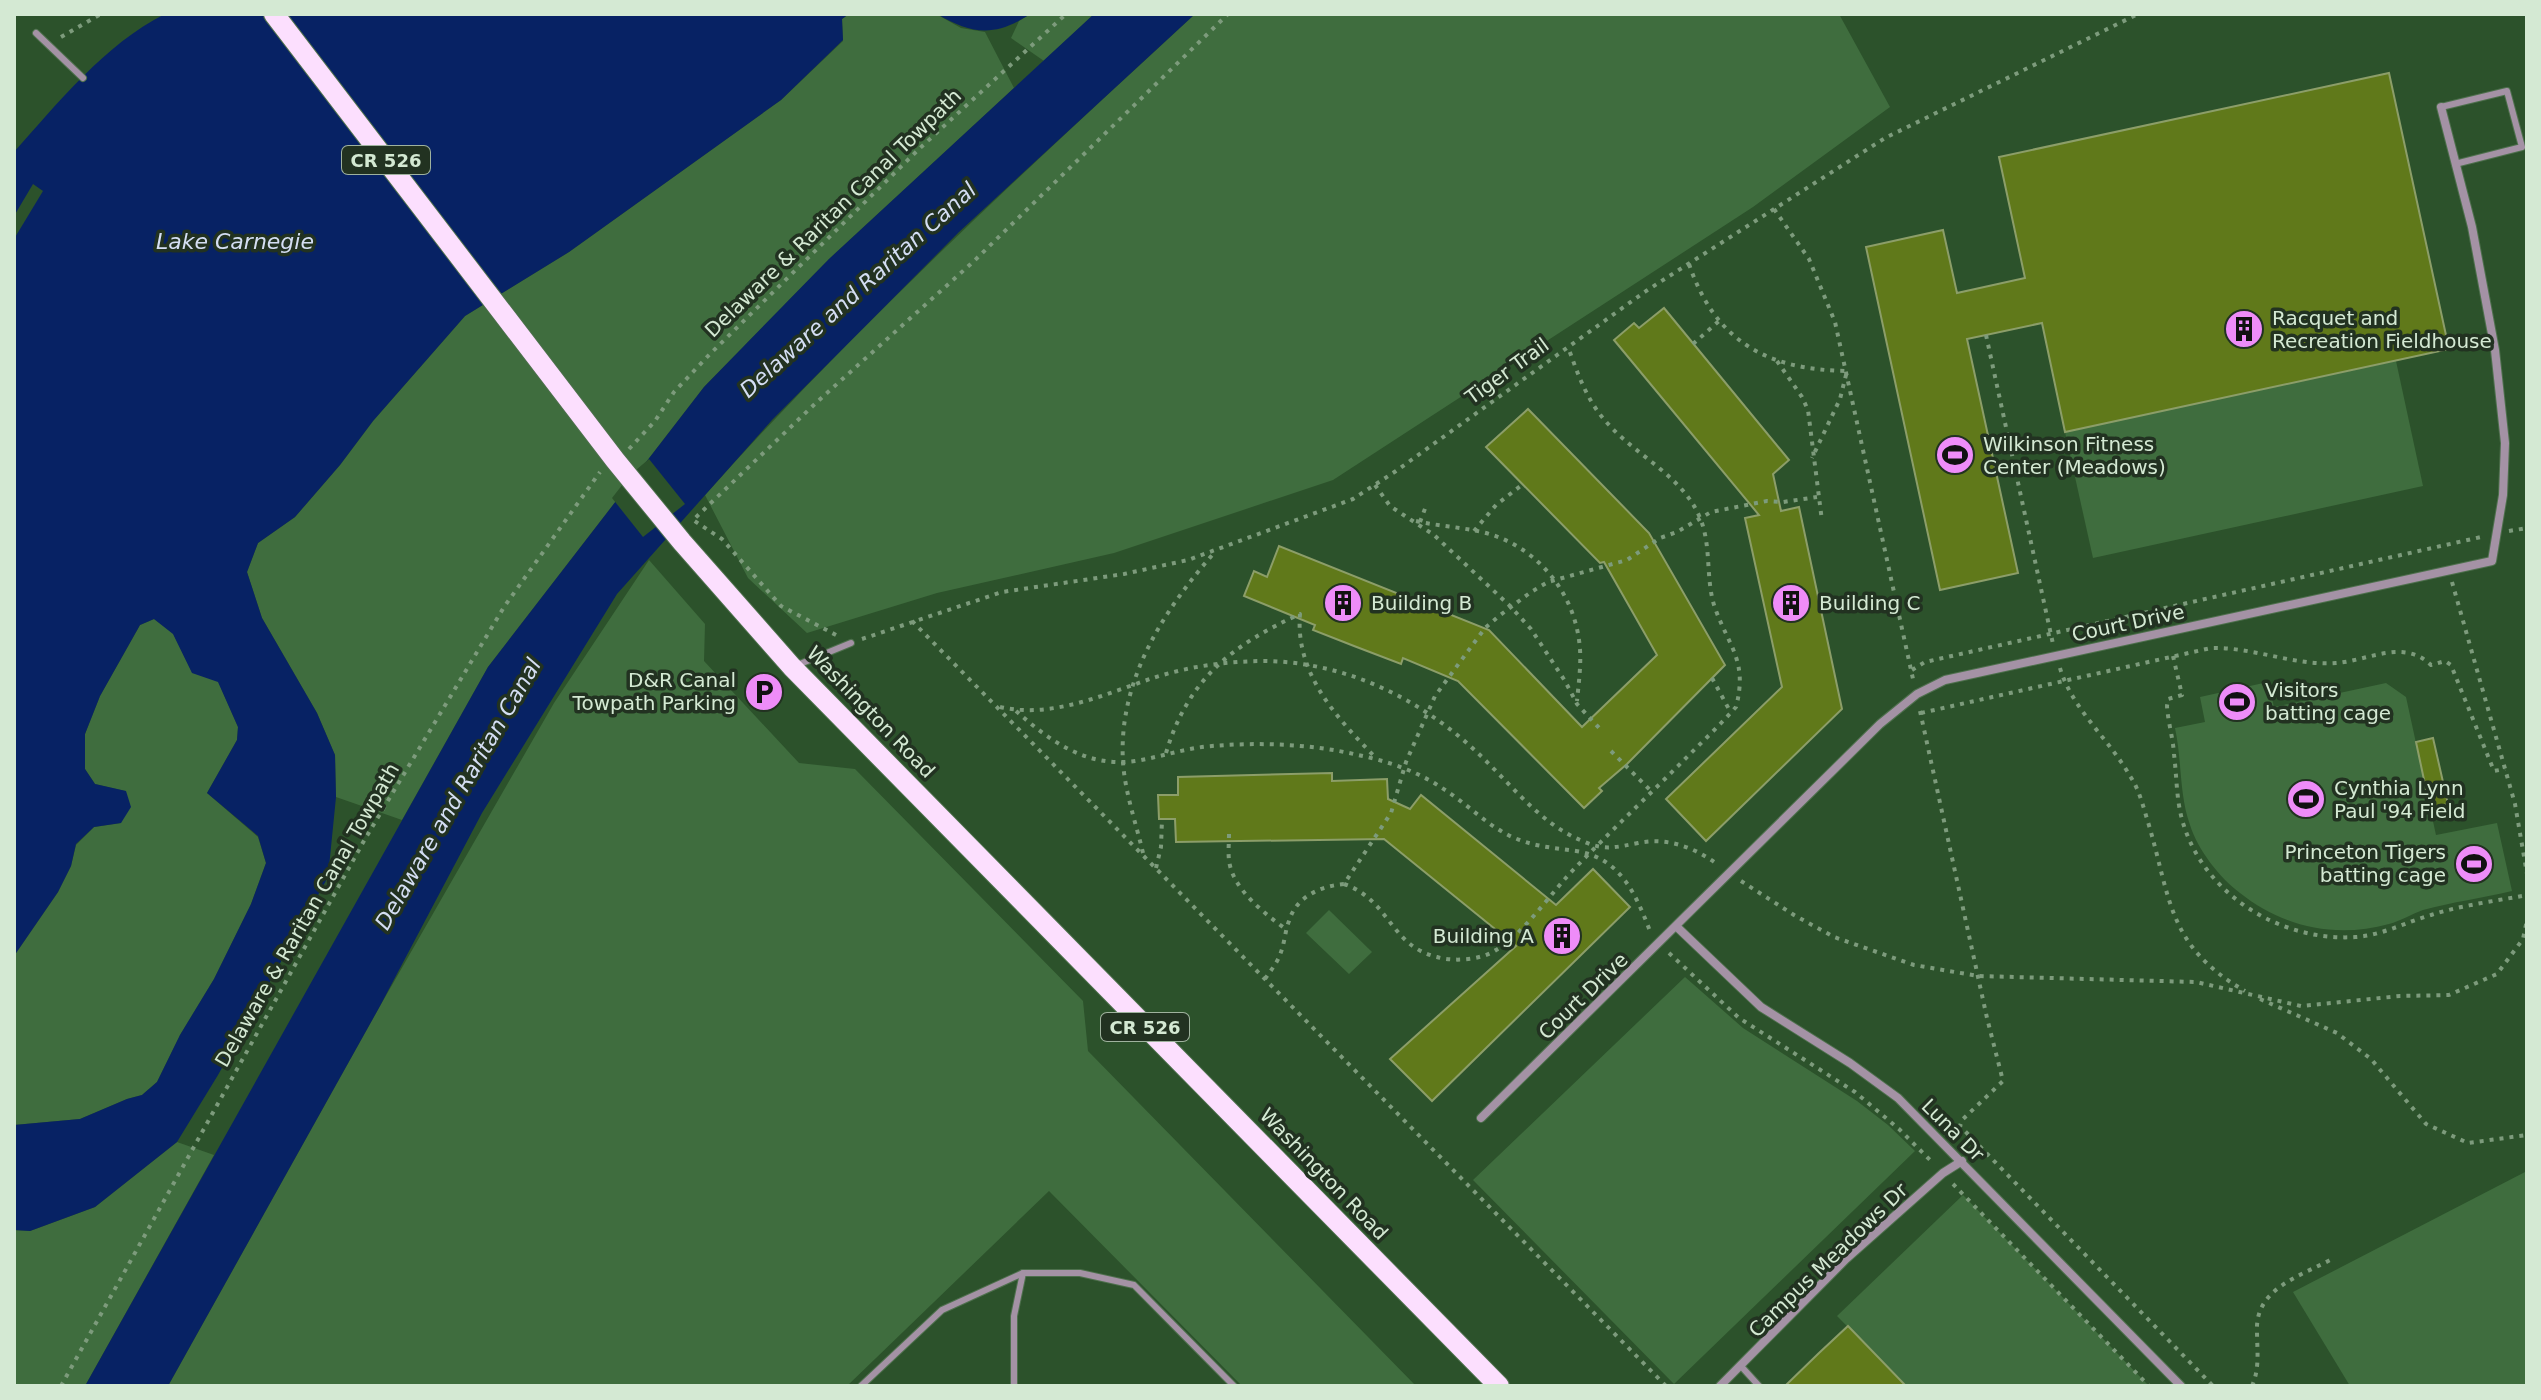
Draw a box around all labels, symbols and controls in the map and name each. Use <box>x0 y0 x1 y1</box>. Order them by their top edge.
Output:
street label: Delaware & Raritan Canal Towpath <box>700 84 966 342</box>
road number: CR 526 <box>342 146 430 174</box>
water label: Delaware and Raritan Canal <box>735 177 981 403</box>
water label: Lake Carnegie <box>156 229 314 254</box>
place label: Racquet and Recreation Fieldhouse <box>2272 306 2492 353</box>
building icon: Racquet and Recreation Fieldhouse <box>2223 308 2265 350</box>
street label: Tiger Trail <box>1460 333 1554 410</box>
place label: Wilkinson Fitness Center (Meadows) <box>1983 432 2166 479</box>
sports icon: Wilkinson Fitness Center (Meadows) <box>1934 434 1976 476</box>
building icon: Building B <box>1322 582 1364 624</box>
building icon: Building C <box>1770 582 1812 624</box>
place label: Building B <box>1371 591 1472 615</box>
place label: Building C <box>1819 591 1920 615</box>
street label: Court Drive <box>2069 599 2187 647</box>
street label: Washington Road <box>802 641 940 783</box>
water label: Delaware and Raritan Canal <box>370 654 546 934</box>
place label: D&R Canal Towpath Parking <box>572 668 736 715</box>
parking icon: D&R Canal Towpath Parking <box>743 671 785 713</box>
place label: Visitors batting cage <box>2265 678 2391 725</box>
sports icon: Visitors batting cage <box>2216 681 2258 723</box>
street label: Delaware & Raritan Canal Towpath <box>210 759 404 1071</box>
place label: Cynthia Lynn Paul '94 Field <box>2334 776 2465 823</box>
sports icon: Cynthia Lynn Paul '94 Field <box>2285 778 2327 820</box>
place label: Princeton Tigers batting cage <box>2285 840 2446 887</box>
sports icon: Princeton Tigers batting cage <box>2453 843 2495 885</box>
building icon: Building A <box>1541 915 1583 957</box>
place label: Building A <box>1433 924 1534 948</box>
street label: Court Drive <box>1533 948 1633 1044</box>
road number: CR 526 <box>1101 1013 1189 1041</box>
street label: Luna Dr <box>1917 1094 1990 1167</box>
street label: Washington Road <box>1255 1103 1393 1245</box>
street label: Campus Meadows Dr <box>1744 1177 1913 1342</box>

